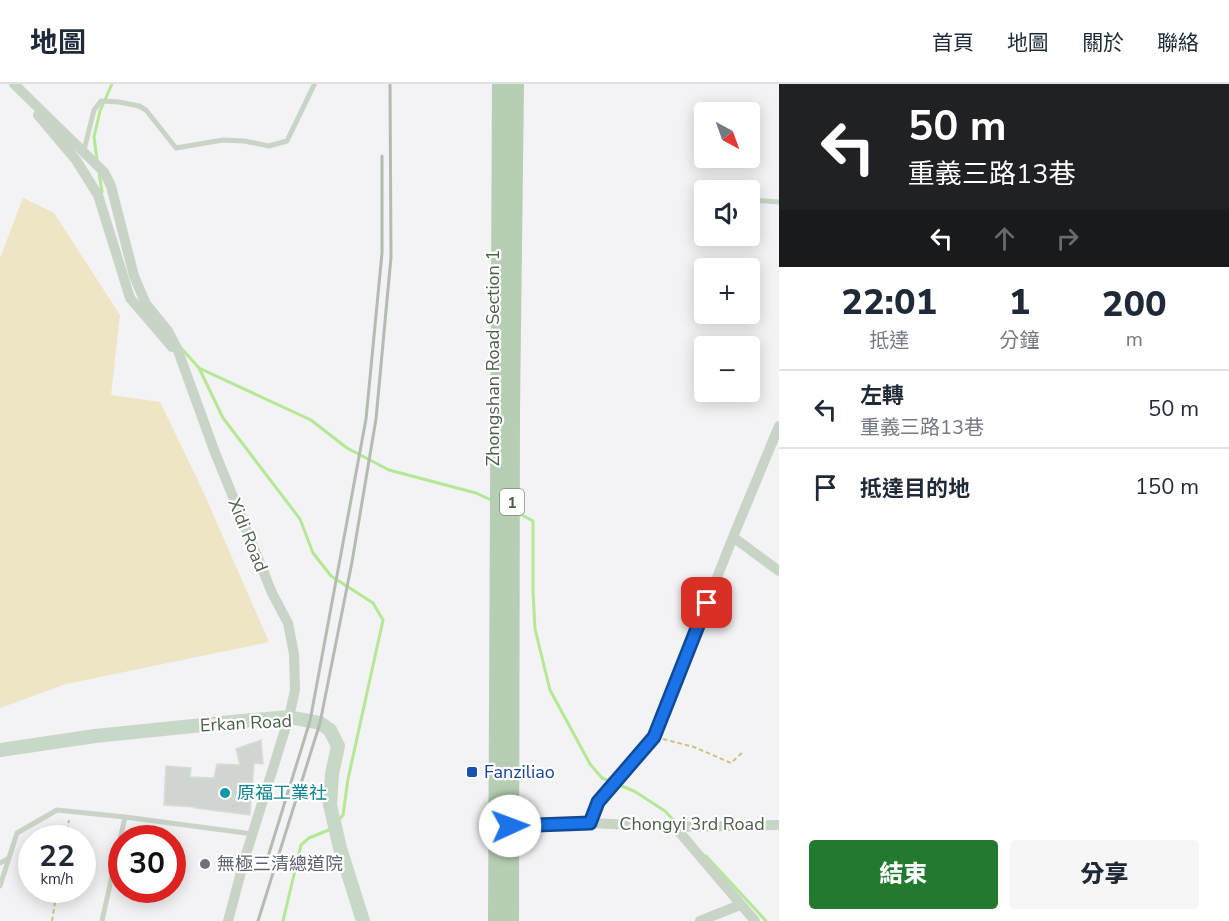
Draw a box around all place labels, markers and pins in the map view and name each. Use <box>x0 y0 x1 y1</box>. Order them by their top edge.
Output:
pin <box>681 577 732 628</box>
place label: Fanziliao <box>484 760 555 784</box>
marker: Fanziliao <box>465 765 479 779</box>
place label: 原福工業社 <box>237 781 327 805</box>
marker: 原福工業社 <box>218 786 232 800</box>
place label: 無極三清總道院 <box>217 852 343 876</box>
marker: 無極三清總道院 <box>198 857 212 871</box>

